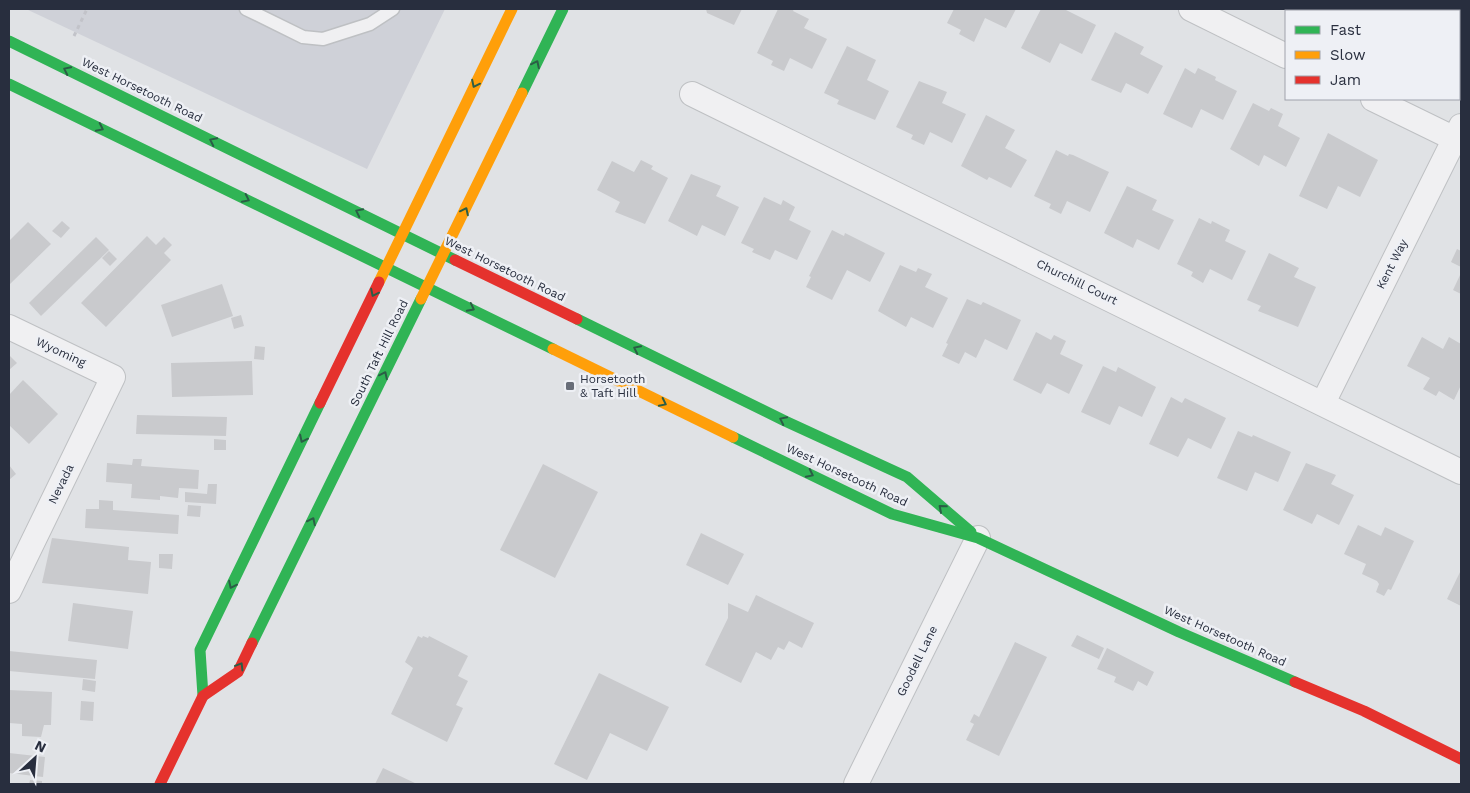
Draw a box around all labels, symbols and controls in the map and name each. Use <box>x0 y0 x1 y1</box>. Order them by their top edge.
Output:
legend <box>1285 10 1460 100</box>
text: Fast <box>1330 21 1362 39</box>
text: Slow <box>1330 46 1366 64</box>
street label: West Horsetooth Road <box>79 55 205 125</box>
one-way arrow <box>530 60 540 69</box>
one-way arrow <box>63 65 72 76</box>
text: Jam <box>1330 71 1361 89</box>
one-way arrow <box>471 79 482 88</box>
one-way arrow <box>95 122 104 132</box>
one-way arrow <box>209 137 218 147</box>
one-way arrow <box>241 193 250 203</box>
one-way arrow <box>459 207 469 216</box>
one-way arrow <box>356 208 365 218</box>
street label: West Horsetooth Road <box>442 234 568 304</box>
street label: Kent Way <box>1373 236 1411 291</box>
street label: Churchill Court <box>1034 256 1120 308</box>
one-way arrow <box>370 287 380 296</box>
street label: South Taft Hill Road <box>347 297 411 409</box>
one-way arrow <box>465 302 474 312</box>
street label: Wyoming <box>34 334 89 370</box>
one-way arrow <box>633 345 642 355</box>
one-way arrow <box>377 371 388 380</box>
place label: Horsetooth & Taft Hill <box>580 372 645 400</box>
marker: Horsetooth & Taft Hill <box>564 380 576 392</box>
one-way arrow <box>658 397 667 407</box>
one-way arrow <box>779 416 788 427</box>
one-way arrow <box>299 434 309 443</box>
street label: West Horsetooth Road <box>784 441 910 509</box>
street label: Nevada <box>45 462 77 506</box>
one-way arrow <box>805 468 814 478</box>
one-way arrow <box>939 504 948 513</box>
one-way arrow <box>306 517 316 526</box>
one-way arrow <box>227 580 238 589</box>
street label: West Horsetooth Road <box>1162 603 1288 669</box>
street label: Goodell Lane <box>894 623 940 699</box>
one-way arrow <box>234 662 244 671</box>
north arrow <box>10 733 60 783</box>
text: N <box>33 737 49 756</box>

